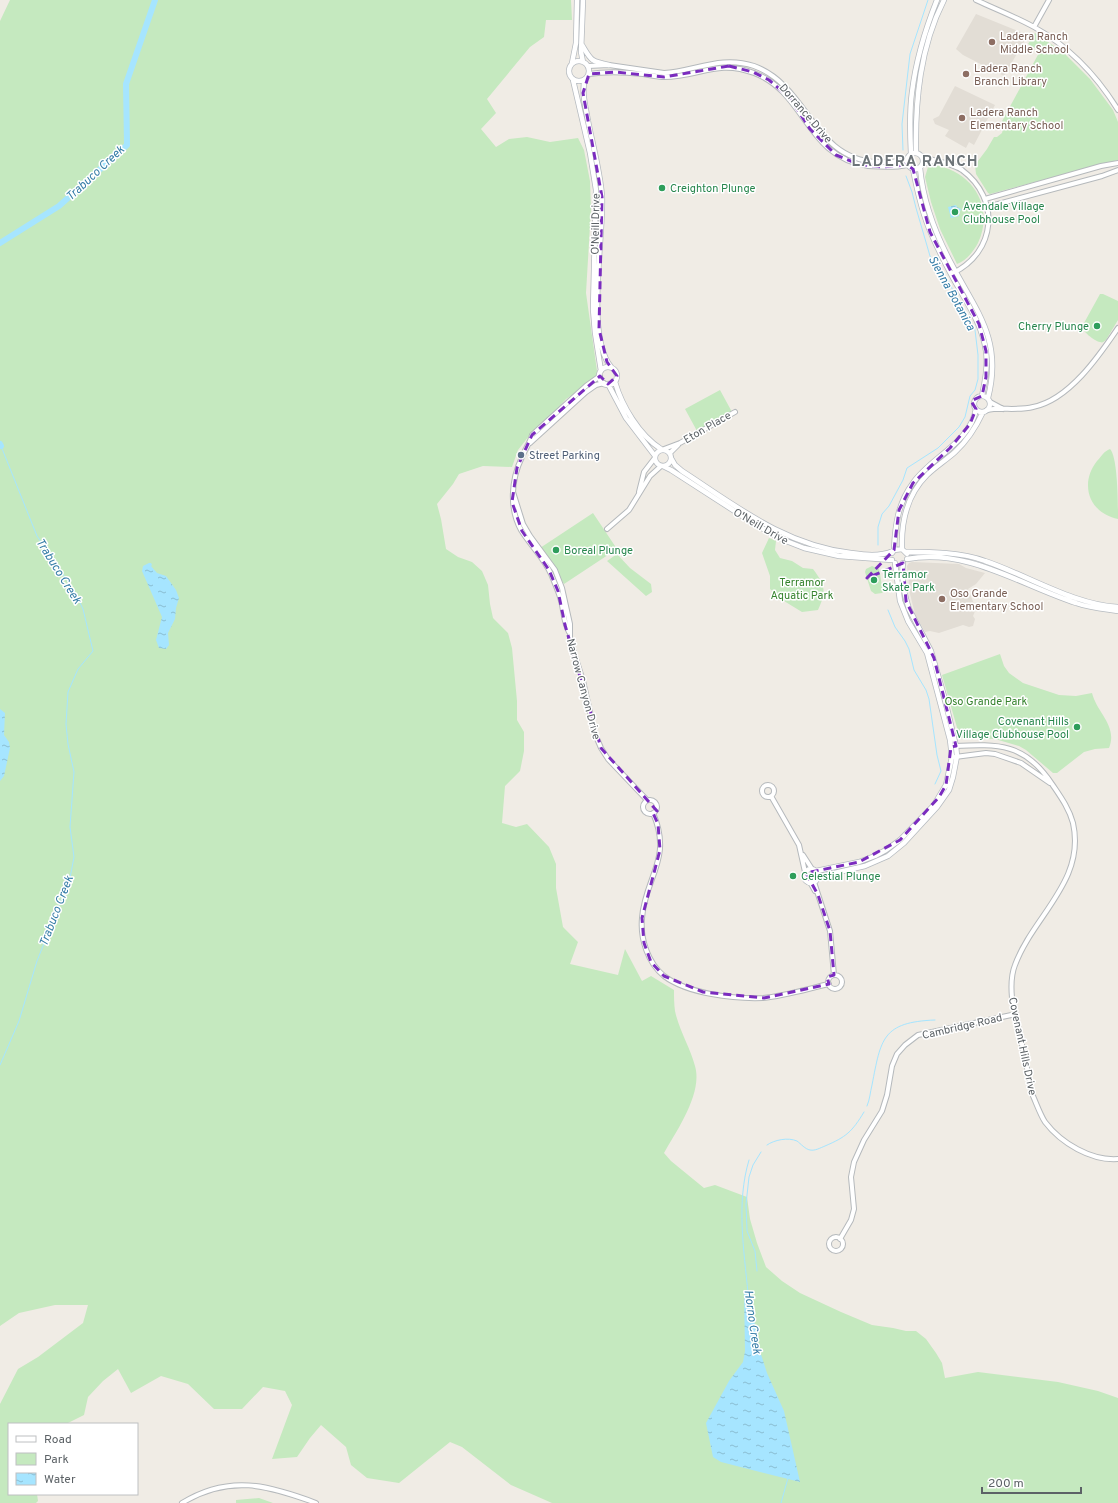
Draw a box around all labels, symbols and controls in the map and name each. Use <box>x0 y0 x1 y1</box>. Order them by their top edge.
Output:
place label: Ladera Ranch Middle School <box>1000 30 1069 57</box>
marker: Ladera Ranch Middle School <box>987 37 997 47</box>
place label: Ladera Ranch Branch Library <box>974 62 1047 89</box>
marker: Ladera Ranch Branch Library <box>961 69 971 79</box>
street label: Dorrance Drive <box>776 81 835 146</box>
place label: Ladera Ranch Elementary School <box>970 106 1063 133</box>
marker: Ladera Ranch Elementary School <box>957 113 967 123</box>
water label: Trabuco Creek <box>63 142 129 205</box>
district label: LADERA RANCH <box>851 153 979 172</box>
place label: Creighton Plunge <box>670 182 756 196</box>
marker: Creighton Plunge <box>657 183 667 193</box>
street label: O'Neill Drive <box>588 193 604 255</box>
place label: Avendale Village Clubhouse Pool <box>963 200 1045 227</box>
marker: Avendale Village Clubhouse Pool <box>950 207 960 217</box>
water label: Sienna Botanica <box>924 253 979 335</box>
place label: Cherry Plunge <box>1018 320 1089 334</box>
marker: Cherry Plunge <box>1092 321 1102 331</box>
street label: Eton Place <box>681 409 734 447</box>
place label: Street Parking <box>529 449 600 463</box>
marker: Street Parking <box>516 450 526 460</box>
street label: O'Neill Drive <box>730 505 791 548</box>
water label: Trabuco Creek <box>32 536 85 608</box>
place label: Boreal Plunge <box>564 544 633 558</box>
marker: Boreal Plunge <box>551 545 561 555</box>
place label: Terramor Skate Park <box>882 568 935 595</box>
marker: Terramor Skate Park <box>869 575 879 585</box>
park label: Terramor Aquatic Park <box>771 576 834 603</box>
place label: Oso Grande Elementary School <box>950 587 1043 614</box>
marker: Oso Grande Elementary School <box>937 594 947 604</box>
street label: Narrow Canyon Drive <box>563 637 603 741</box>
park label: Oso Grande Park <box>945 695 1028 709</box>
place label: Covenant Hills Village Clubhouse Pool <box>956 715 1069 742</box>
marker: Covenant Hills Village Clubhouse Pool <box>1072 722 1082 732</box>
place label: Celestial Plunge <box>801 870 880 884</box>
marker: Celestial Plunge <box>788 871 798 881</box>
water label: Trabuco Creek <box>36 873 78 949</box>
street label: Covenant Hills Drive <box>1005 996 1039 1097</box>
street label: Cambridge Road <box>921 1011 1004 1043</box>
water label: Horno Creek <box>740 1289 765 1356</box>
legend <box>8 1423 138 1495</box>
text: Road <box>44 1432 72 1448</box>
text: Park <box>44 1452 69 1468</box>
scale bar <box>982 1469 1081 1495</box>
text: Water <box>44 1472 76 1488</box>
text: 200 m <box>988 1476 1024 1492</box>

